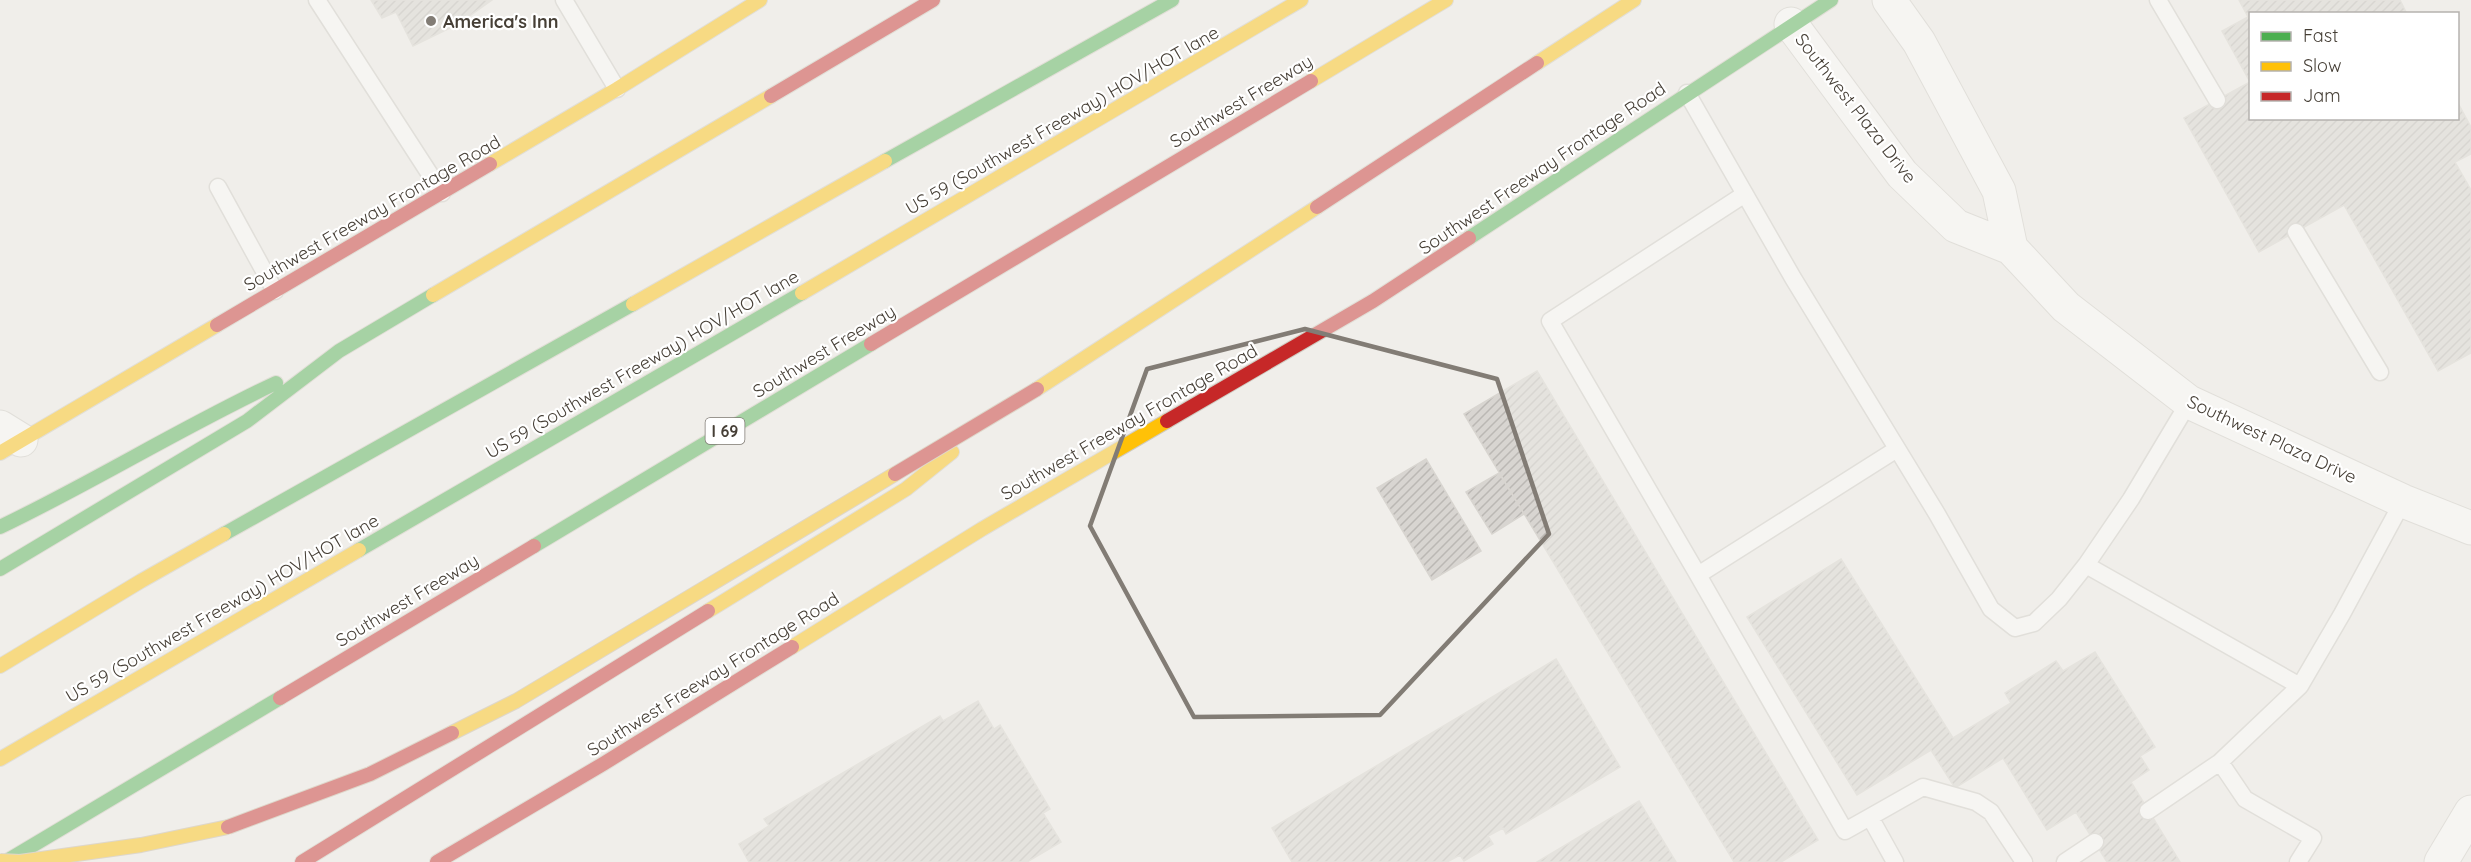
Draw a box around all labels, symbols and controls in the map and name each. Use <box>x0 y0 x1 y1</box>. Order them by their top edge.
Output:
place label: America's Inn <box>443 10 558 33</box>
legend <box>2249 12 2459 120</box>
marker: America's Inn <box>424 14 438 28</box>
street label: US 59 (Southwest Freeway) HOV/HOT lane <box>901 21 1223 219</box>
text: Fast <box>2303 24 2338 47</box>
street label: Southwest Plaza Drive <box>1790 28 1922 188</box>
street label: Southwest Freeway <box>1165 49 1317 153</box>
text: Slow <box>2303 54 2341 77</box>
street label: Southwest Freeway Frontage Road <box>1414 77 1670 259</box>
text: Jam <box>2303 84 2341 107</box>
street label: Southwest Freeway Frontage Road <box>239 130 505 296</box>
street label: US 59 (Southwest Freeway) HOV/HOT lane <box>481 265 803 463</box>
street label: Southwest Freeway <box>748 299 900 403</box>
street label: Southwest Freeway Frontage Road <box>996 339 1262 505</box>
street label: Southwest Plaza Drive <box>2184 390 2360 488</box>
road number: I 69 <box>706 418 744 444</box>
street label: US 59 (Southwest Freeway) HOV/HOT lane <box>61 509 383 707</box>
street label: Southwest Freeway <box>331 548 483 652</box>
street label: Southwest Freeway Frontage Road <box>583 587 843 761</box>

